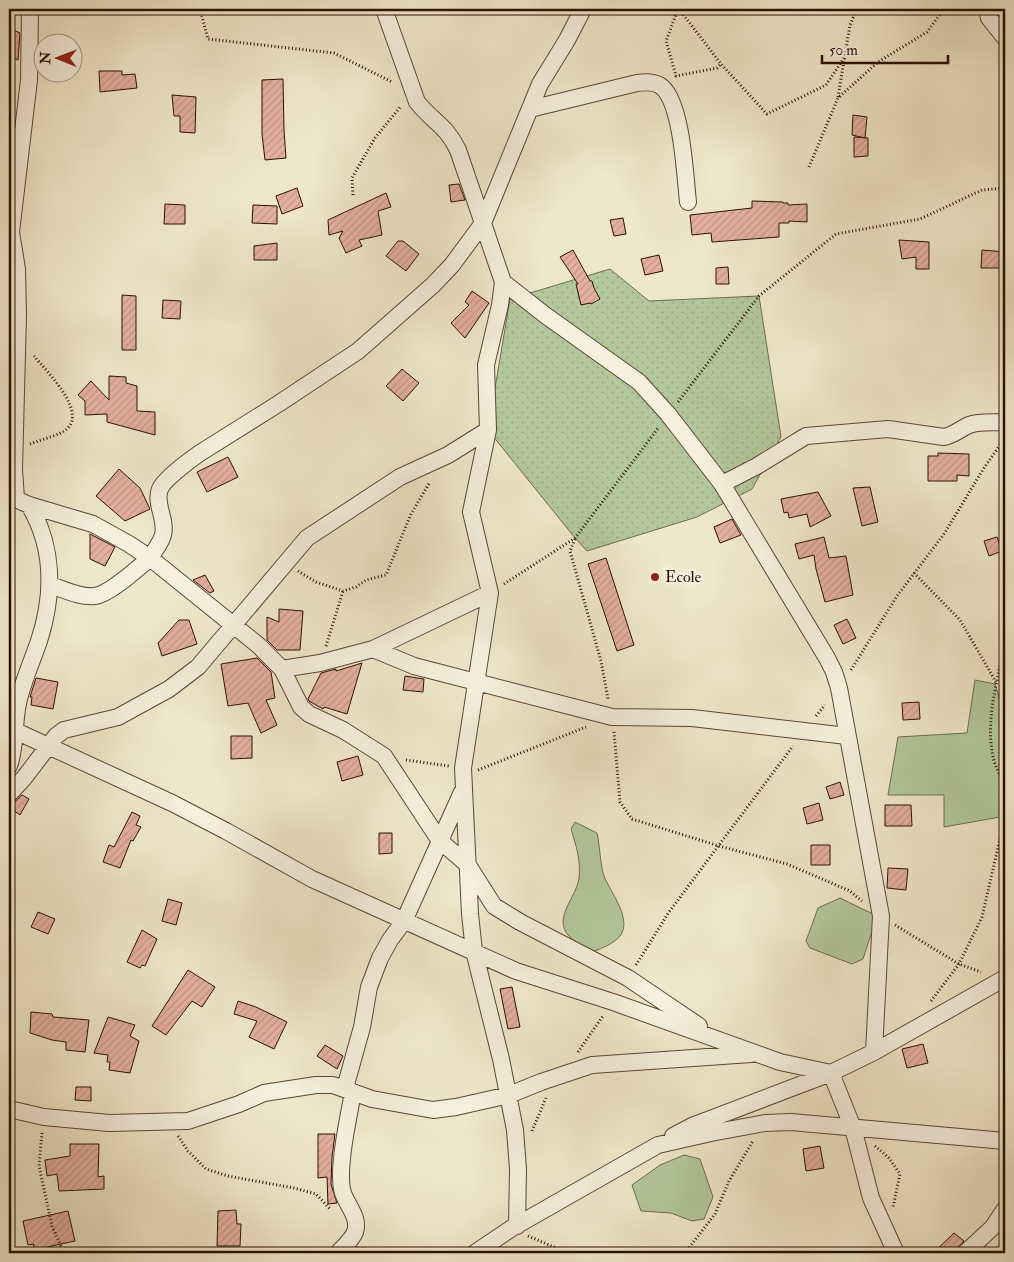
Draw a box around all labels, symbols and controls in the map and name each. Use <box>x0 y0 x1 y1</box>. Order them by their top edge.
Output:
north arrow <box>32 32 82 82</box>
scale bar <box>822 32 948 64</box>
text: 50 m <box>829 41 858 60</box>
text: N <box>37 51 54 65</box>
place label: Ecole <box>665 567 702 587</box>
marker: Ecole <box>649 571 661 583</box>

